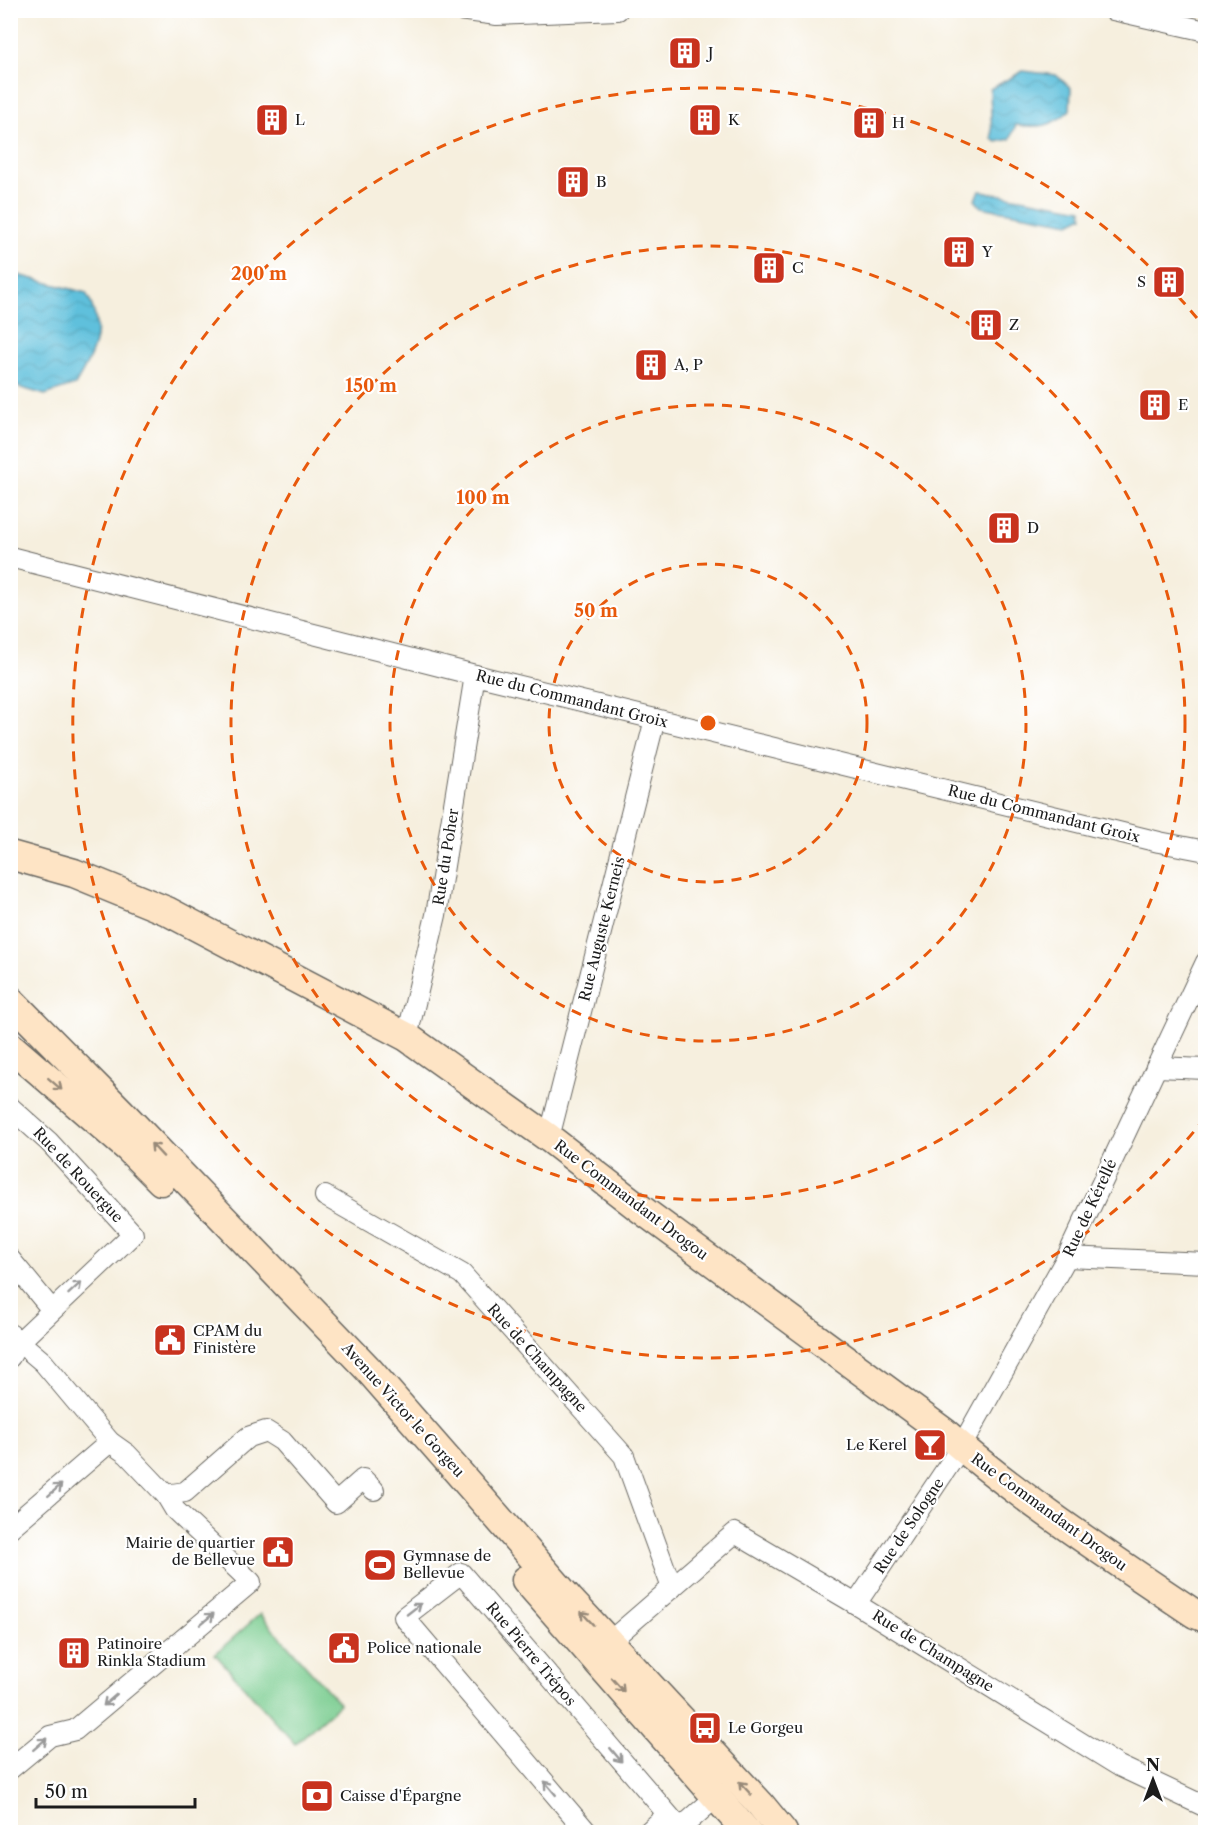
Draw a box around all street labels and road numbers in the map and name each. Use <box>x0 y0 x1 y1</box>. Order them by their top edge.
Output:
street label: Rue du Commandant Groix <box>474 665 670 732</box>
street label: Rue du Commandant Groix <box>946 780 1142 847</box>
street label: Rue du Poher <box>428 806 463 907</box>
street label: Rue Auguste Kerneis <box>574 855 629 1003</box>
street label: Rue de Rouergue <box>29 1123 127 1226</box>
street label: Rue Commandant Drogou <box>550 1135 712 1264</box>
street label: Rue de Kérellé <box>1059 1156 1120 1260</box>
street label: Rue de Champagne <box>484 1299 591 1416</box>
street label: Avenue Victor le Gorgeu <box>337 1338 469 1481</box>
street label: Rue Commandant Drogou <box>968 1449 1131 1575</box>
street label: Rue de Sologne <box>869 1474 948 1577</box>
street label: Rue Pierre Trépos <box>482 1598 580 1709</box>
street label: Rue de Champagne <box>869 1605 998 1696</box>

